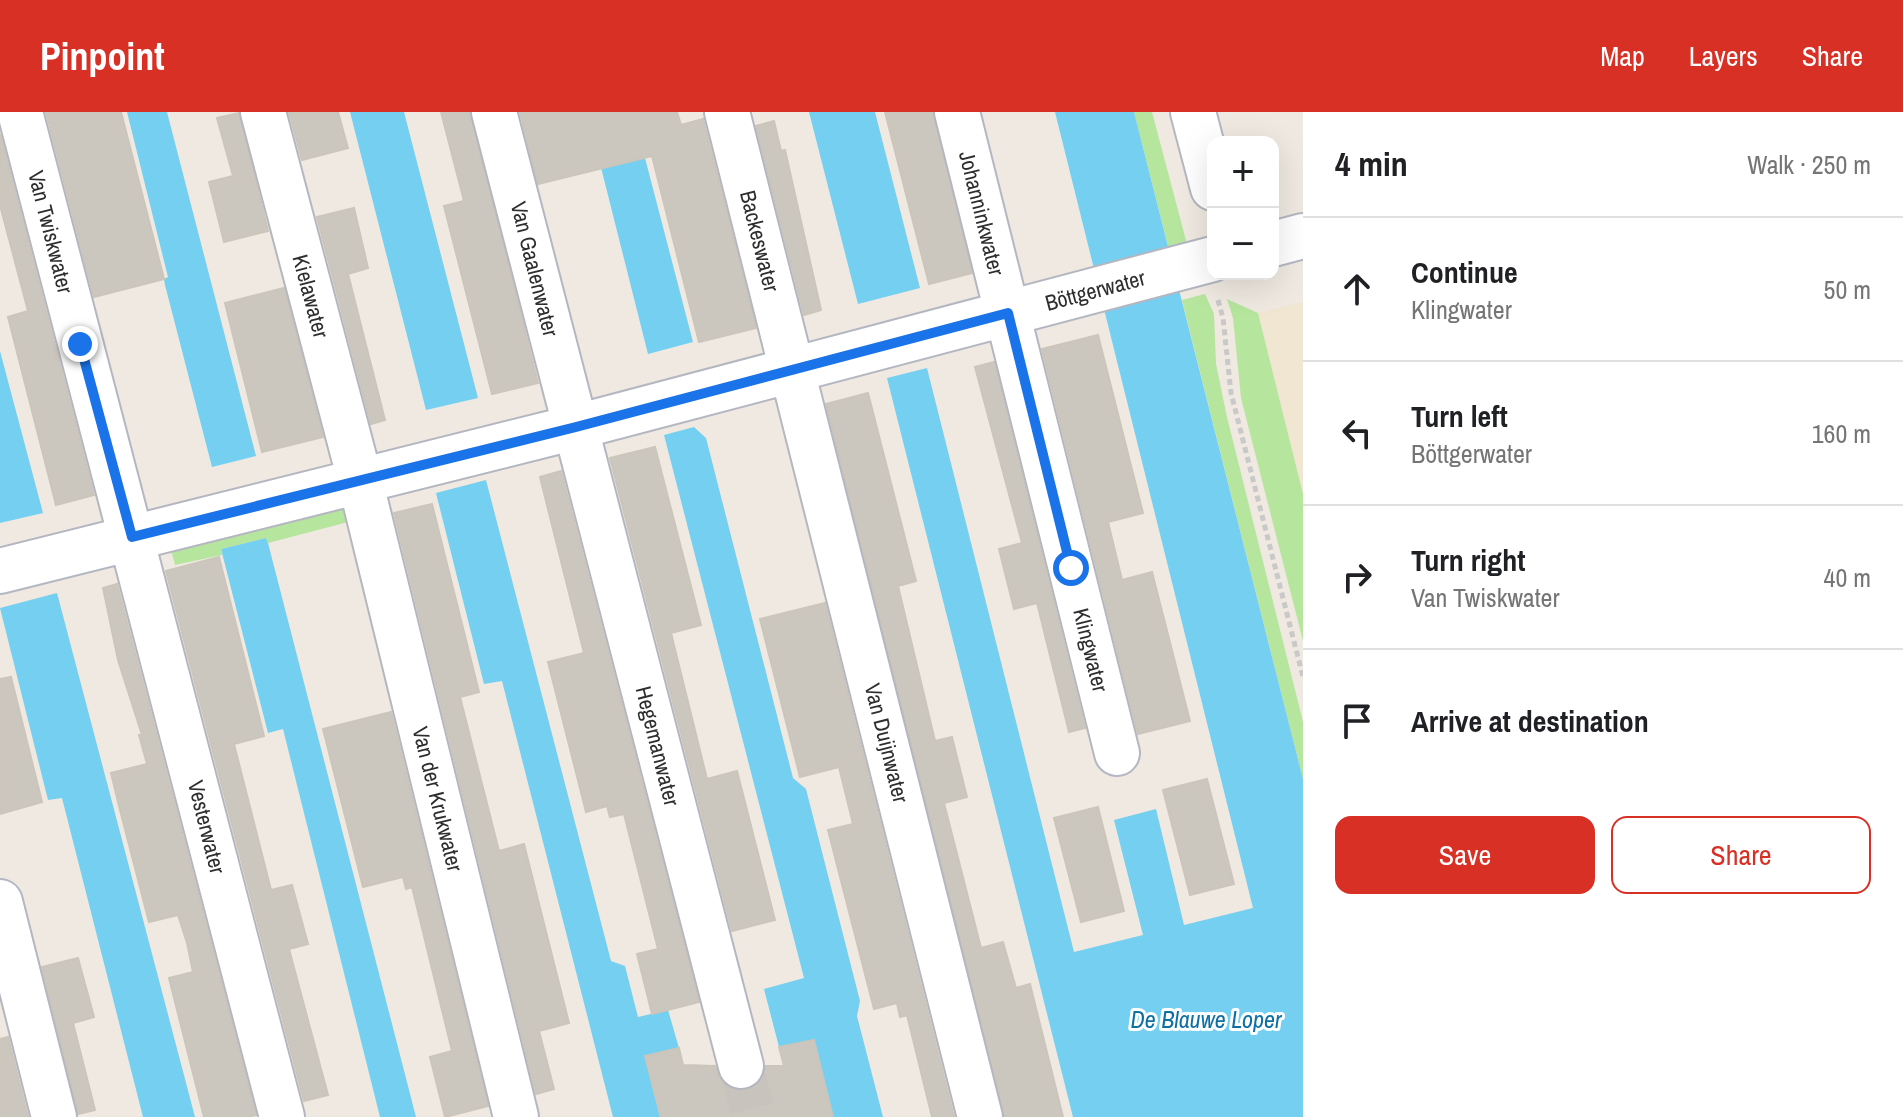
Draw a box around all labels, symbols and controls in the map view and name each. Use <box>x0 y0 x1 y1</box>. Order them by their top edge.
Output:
text: Pinpoint <box>40 31 165 82</box>
text: Map <box>1600 37 1645 75</box>
text: Layers <box>1689 37 1758 75</box>
text: Share <box>1802 37 1863 75</box>
map controls <box>1207 136 1279 280</box>
button: + <box>1207 136 1279 208</box>
text: 4 min <box>1335 141 1408 187</box>
text: Walk · 250 m <box>1747 147 1871 182</box>
street label: Johanninkwater <box>952 148 1012 278</box>
street label: Van Twiskwater <box>21 167 81 297</box>
street label: Backeswater <box>733 187 787 295</box>
street label: Van Gaalenwater <box>504 198 566 340</box>
button: − <box>1207 208 1279 280</box>
street label: Kielawater <box>285 251 337 341</box>
text: Continue <box>1411 252 1518 292</box>
street label: Böttgerwater <box>1042 262 1148 318</box>
icon: ahead <box>1335 267 1379 311</box>
text: 50 m <box>1824 272 1871 307</box>
text: Klingwater <box>1411 292 1512 327</box>
route end <box>62 326 98 362</box>
text: Turn left <box>1411 396 1508 436</box>
icon: left <box>1335 411 1379 455</box>
text: 160 m <box>1812 416 1871 451</box>
text: Böttgerwater <box>1411 436 1532 471</box>
text: Turn right <box>1411 540 1525 580</box>
route start <box>1053 550 1089 586</box>
icon: right <box>1335 555 1379 599</box>
text: 40 m <box>1824 560 1871 595</box>
text: Van Twiskwater <box>1411 580 1560 615</box>
street label: Klingwater <box>1066 605 1116 695</box>
street label: Van Duijnwater <box>858 680 916 806</box>
street label: Hegemanwater <box>629 683 687 809</box>
icon: arrive <box>1335 699 1379 743</box>
text: Arrive at destination <box>1411 701 1649 741</box>
street label: Van der Krukwater <box>406 724 470 874</box>
street label: Vesterwater <box>181 777 233 877</box>
button: Save <box>1335 816 1595 894</box>
button: Share <box>1611 816 1871 894</box>
water label: De Blauwe Loper <box>1131 1003 1283 1035</box>

